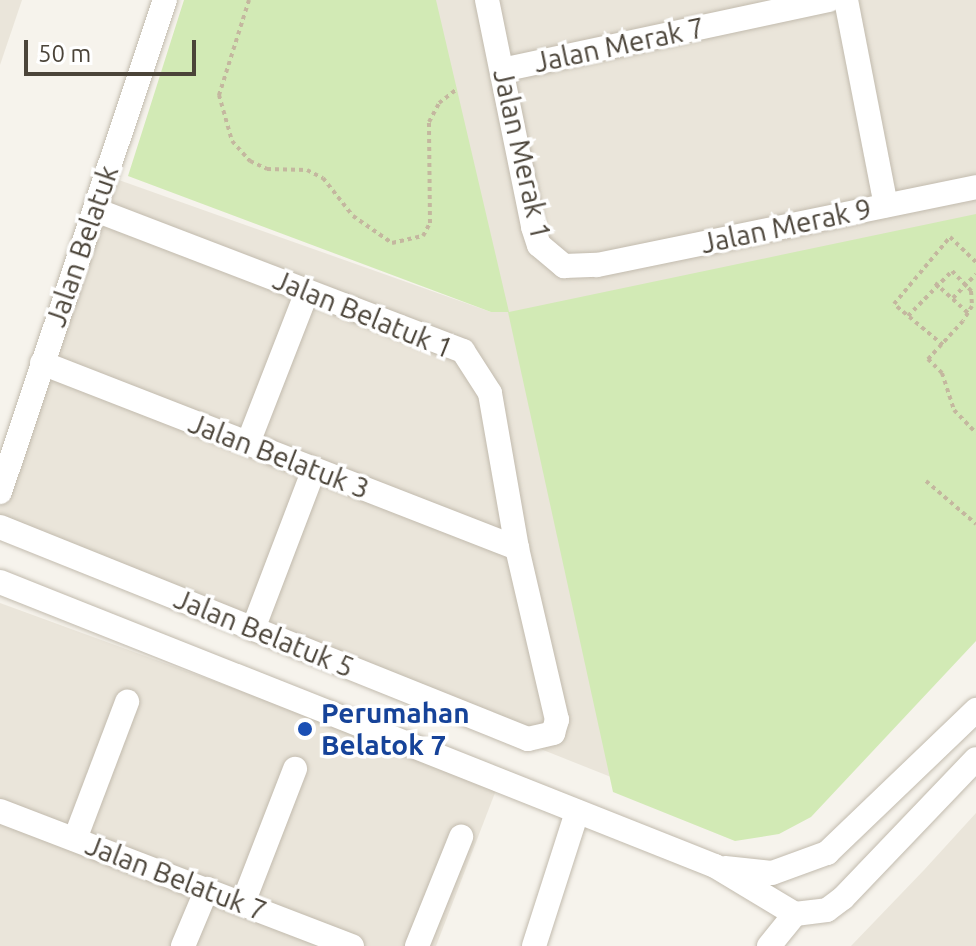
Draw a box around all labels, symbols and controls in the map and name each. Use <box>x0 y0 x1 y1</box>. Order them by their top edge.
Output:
street label: Jalan Merak 7 <box>531 11 707 79</box>
scale bar <box>28 24 200 74</box>
text: 50 m <box>38 40 91 67</box>
street label: Jalan Merak 1 <box>486 66 558 242</box>
street label: Jalan Belatuk <box>39 161 125 331</box>
street label: Jalan Merak 9 <box>698 192 874 260</box>
street label: Jalan Belatuk 1 <box>268 263 458 365</box>
street label: Jalan Belatuk 3 <box>184 406 374 506</box>
street label: Jalan Belatuk 5 <box>169 582 359 684</box>
place label: Perumahan Belatok 7 <box>321 696 470 762</box>
marker: Perumahan Belatok 7 <box>296 720 314 738</box>
street label: Jalan Belatuk 7 <box>81 828 271 928</box>

